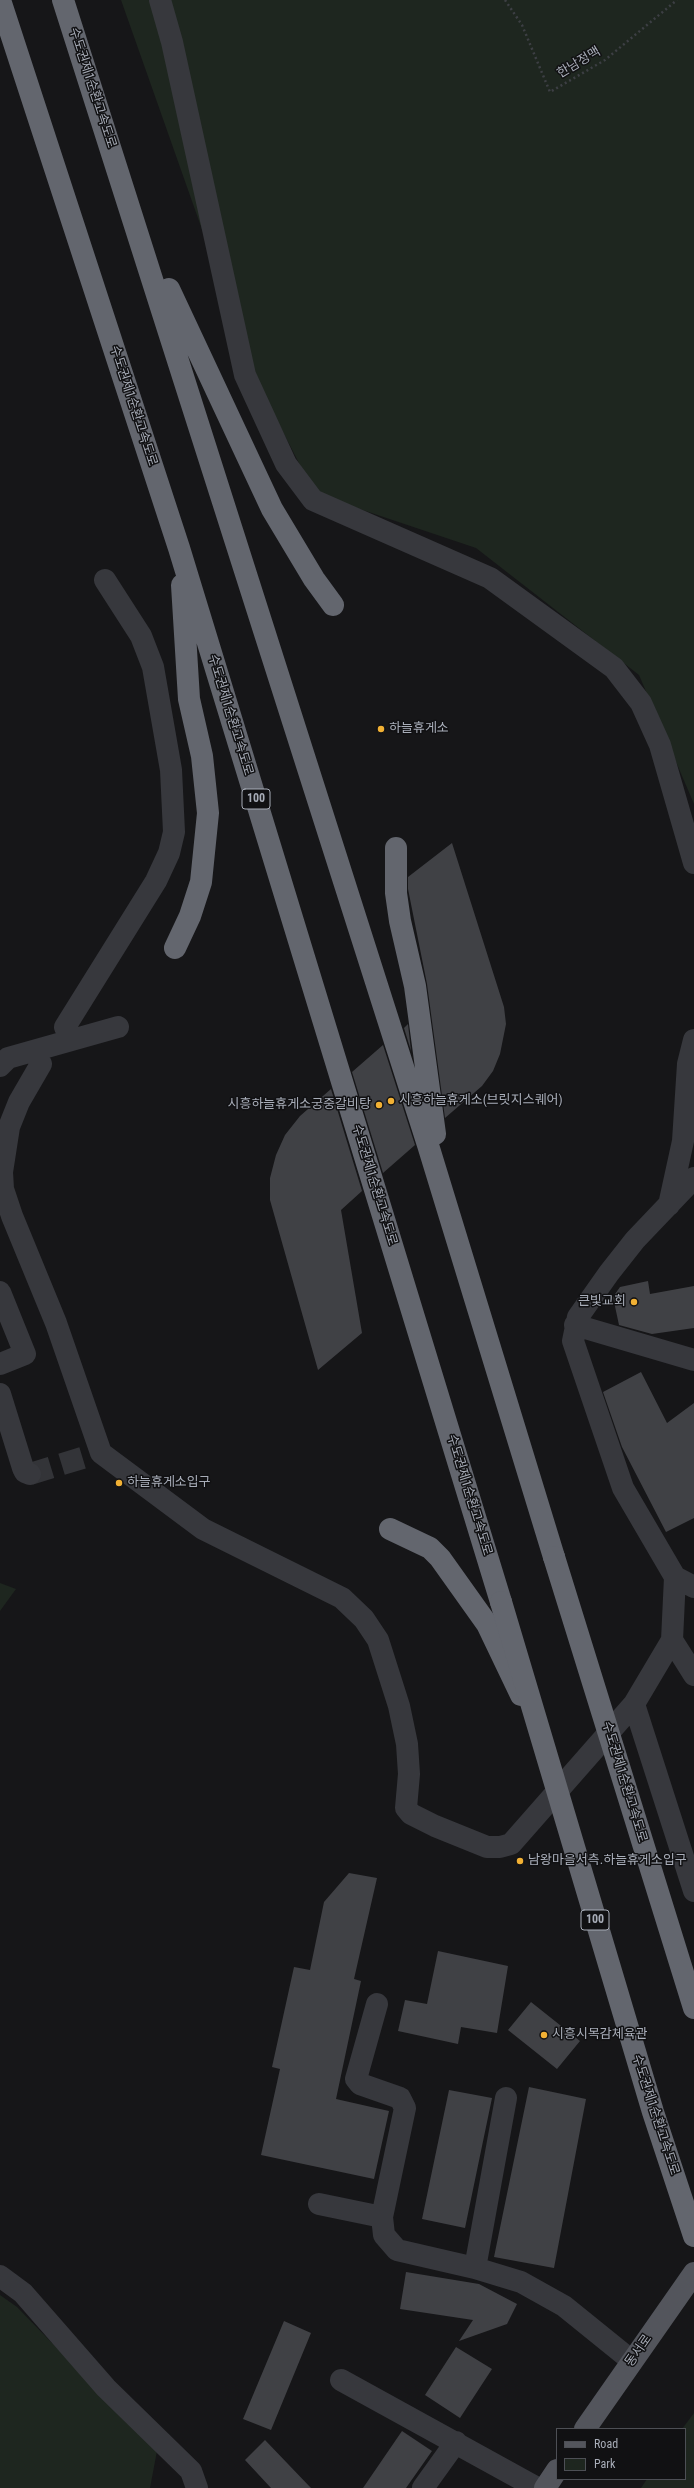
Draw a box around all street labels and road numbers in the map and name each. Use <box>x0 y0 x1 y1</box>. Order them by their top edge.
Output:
street label: 수도권제1순환고속도로 <box>65 26 119 150</box>
street label: 한남정맥 <box>554 44 604 82</box>
street label: 수도권제1순환고속도로 <box>106 344 160 468</box>
street label: 수도권제1순환고속도로 <box>204 652 256 778</box>
road number: 100 <box>242 789 270 809</box>
street label: 수도권제1순환고속도로 <box>348 1122 400 1248</box>
street label: 수도권제1순환고속도로 <box>443 1432 495 1558</box>
street label: 수도권제1순환고속도로 <box>598 1719 650 1845</box>
road number: 100 <box>581 1910 609 1930</box>
street label: 수도권제1순환고속도로 <box>628 2053 682 2177</box>
street label: 동서로 <box>622 2332 656 2370</box>

